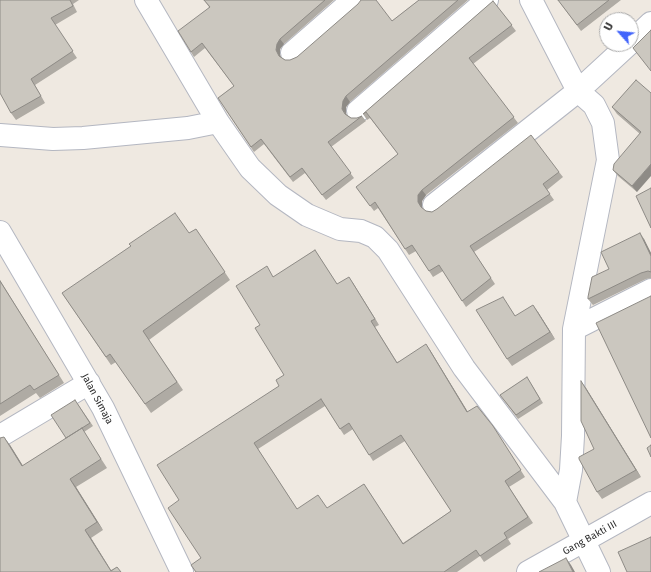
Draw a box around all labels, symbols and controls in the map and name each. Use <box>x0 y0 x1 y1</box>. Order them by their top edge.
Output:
north arrow <box>599 12 639 52</box>
text: U <box>601 21 616 33</box>
street label: Jalan Simaja <box>79 372 115 426</box>
street label: Gang Bakti III <box>561 518 619 558</box>

